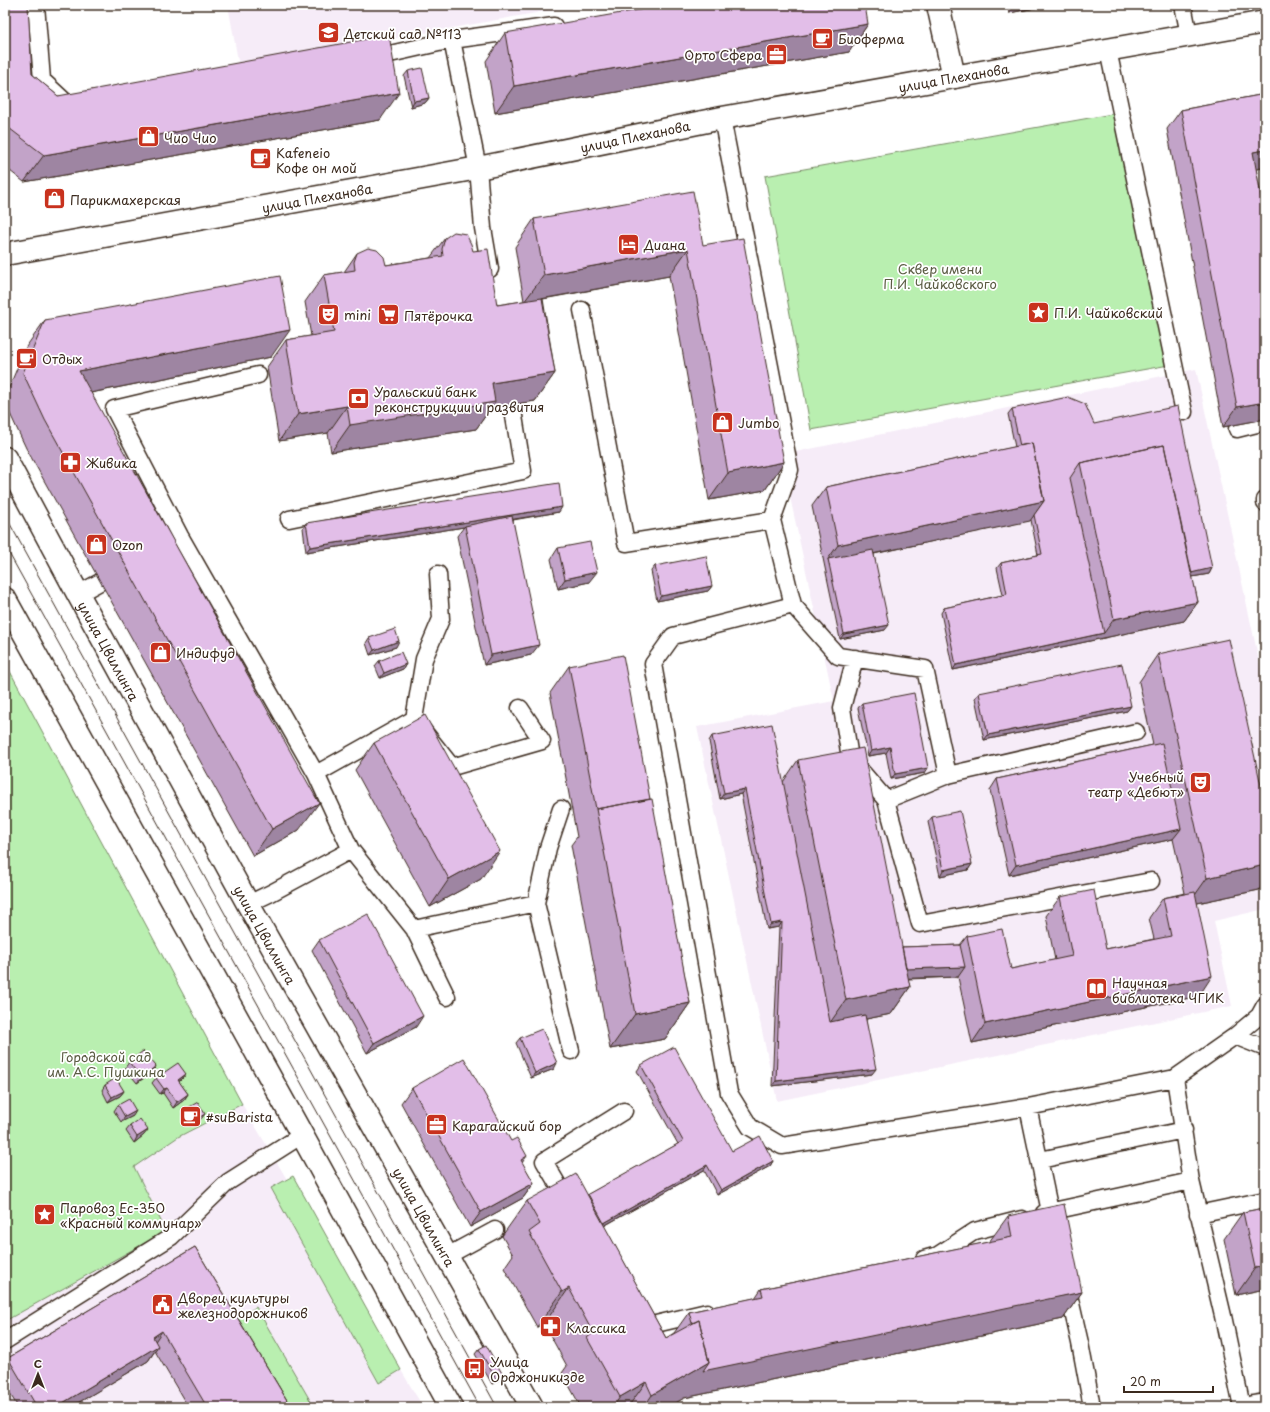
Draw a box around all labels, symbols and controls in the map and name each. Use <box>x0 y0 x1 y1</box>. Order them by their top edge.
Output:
school or university icon: Детский сад №113 <box>315 20 341 46</box>
place label: Детский сад №113 <box>343 24 462 43</box>
cafe icon: Биоферма <box>810 25 836 51</box>
place label: Биоферма <box>838 29 904 48</box>
office icon: Орто Сфера <box>764 41 790 67</box>
place label: Орто Сфера <box>684 45 763 64</box>
street label: улица Плеханова <box>897 58 1011 96</box>
street label: улица Плеханова <box>578 115 693 156</box>
shop icon: Чио Чио <box>135 124 161 150</box>
place label: Чио Чио <box>164 128 216 147</box>
place label: Kafeneio Кофе он мой <box>276 143 357 177</box>
cafe icon: Kafeneio Кофе он мой <box>247 146 273 172</box>
street label: улица Плеханова <box>260 178 374 217</box>
shop icon: Парикмахерская <box>42 186 68 212</box>
place label: Парикмахерская <box>70 190 181 209</box>
hotel icon: Диана <box>616 231 642 257</box>
place label: Диана <box>643 235 686 254</box>
park label: Сквер имени П.И. Чайковского <box>883 259 997 293</box>
place icon: П.И. Чайковский <box>1026 299 1052 325</box>
theatre icon: mini <box>315 301 341 327</box>
supermarket icon: Пятёрочка <box>376 302 402 328</box>
place label: П.И. Чайковский <box>1054 303 1163 322</box>
place label: mini <box>344 305 371 324</box>
place label: Пятёрочка <box>404 306 474 325</box>
cafe icon: Отдых <box>13 345 39 371</box>
place label: Отдых <box>42 349 82 368</box>
place label: Уральский банк реконструкции и развития <box>374 382 544 416</box>
bank icon: Уральский банк реконструкции и развития <box>345 385 371 411</box>
shop icon: Jumbo <box>710 409 736 435</box>
place label: Jumbo <box>738 413 780 432</box>
pharmacy icon: Живика <box>57 449 83 475</box>
place label: Живика <box>86 453 138 472</box>
shop icon: Ozon <box>83 531 109 557</box>
place label: Ozon <box>112 535 143 554</box>
street label: улица Цвиллинга <box>74 597 145 705</box>
shop icon: Индифуд <box>147 639 173 665</box>
place label: Индифуд <box>176 643 235 662</box>
place label: Учебный театр «Дебют» <box>1088 767 1184 801</box>
theatre icon: Учебный театр «Дебют» <box>1187 770 1213 796</box>
street label: улица Цвиллинга <box>230 881 301 988</box>
place label: Научная библиотека ЧГИК <box>1112 973 1224 1007</box>
library icon: Научная библиотека ЧГИК <box>1084 976 1110 1002</box>
park label: Городской сад им. А.С. Пушкина <box>47 1047 166 1081</box>
cafe icon: #suBarista <box>178 1103 204 1129</box>
place label: #suBarista <box>206 1107 274 1126</box>
office icon: Карагайский бор <box>423 1112 449 1138</box>
place label: Карагайский бор <box>452 1116 562 1135</box>
street label: улица Цвиллинга <box>389 1164 461 1271</box>
place label: Паровоз Ес-350 «Красный коммунар» <box>60 1198 202 1232</box>
place icon: Паровоз Ес-350 «Красный коммунар» <box>31 1201 57 1227</box>
place label: Дворец культуры железнодорожников <box>177 1288 308 1322</box>
public building icon: Дворец культуры железнодорожников <box>149 1291 175 1317</box>
pharmacy icon: Классика <box>537 1314 563 1340</box>
place label: Классика <box>566 1318 627 1337</box>
place label: Улица Орджоникизде <box>490 1352 585 1386</box>
north arrow <box>18 1354 58 1394</box>
text: С <box>34 1355 42 1372</box>
bus stop icon: Улица Орджоникизде <box>462 1355 488 1381</box>
scale bar <box>1124 1368 1213 1394</box>
text: 20 m <box>1130 1372 1161 1390</box>

